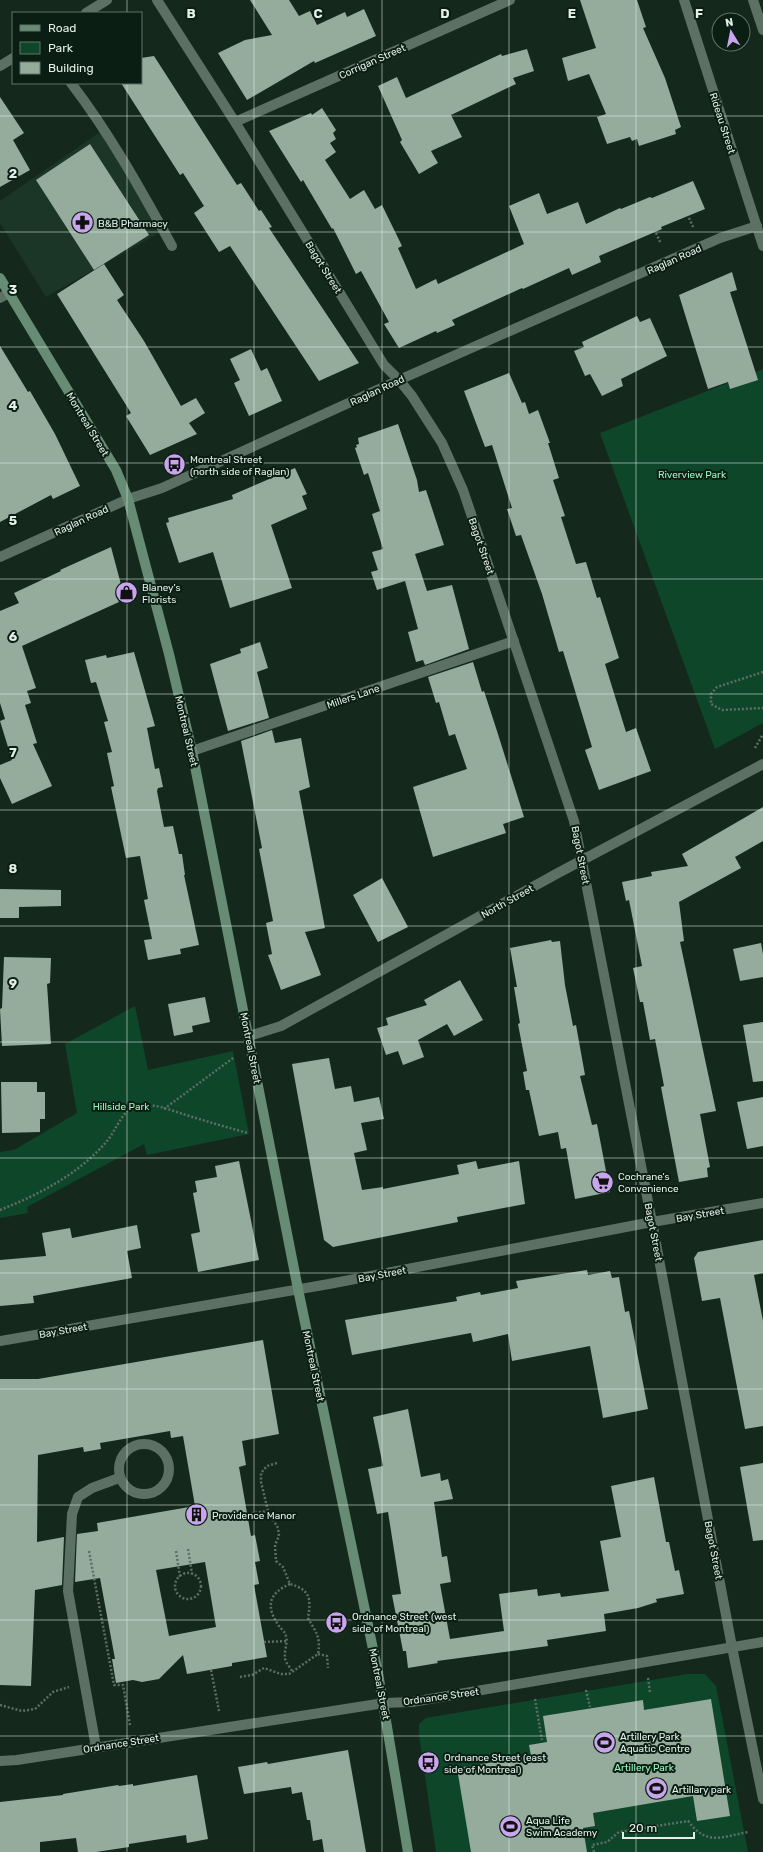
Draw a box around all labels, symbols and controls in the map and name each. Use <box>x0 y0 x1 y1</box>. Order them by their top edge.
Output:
text: B <box>186 6 196 21</box>
text: C <box>313 6 323 21</box>
text: D <box>440 6 450 21</box>
text: E <box>568 6 576 21</box>
text: F <box>695 6 703 21</box>
legend <box>12 12 142 84</box>
north arrow <box>711 12 751 52</box>
text: N <box>724 16 734 30</box>
text: Road <box>48 21 76 35</box>
text: Park <box>48 41 74 55</box>
street label: Corrigan Street <box>337 42 408 82</box>
text: Building <box>48 61 94 75</box>
street label: Rideau Street <box>707 91 738 155</box>
text: 2 <box>9 166 17 181</box>
pharmacy icon: B&B Pharmacy <box>69 210 95 236</box>
place label: B&B Pharmacy <box>98 218 168 230</box>
street label: Bagot Street <box>302 239 344 296</box>
street label: Raglan Road <box>645 243 703 277</box>
text: 3 <box>9 282 18 297</box>
street label: Raglan Road <box>349 373 406 409</box>
street label: Montreal Street <box>63 390 111 459</box>
text: 4 <box>9 398 18 413</box>
bus stop icon: Montreal Street (north side of Raglan) <box>161 452 187 478</box>
place label: Montreal Street (north side of Raglan) <box>190 454 289 478</box>
park label: Riverview Park <box>658 469 727 481</box>
street label: Raglan Road <box>53 503 110 539</box>
text: 5 <box>9 513 17 528</box>
street label: Bagot Street <box>466 516 496 576</box>
shop icon: Blaney's Florists <box>113 580 139 606</box>
place label: Blaney's Florists <box>142 582 181 606</box>
text: 6 <box>9 629 18 644</box>
street label: Millers Lane <box>325 682 382 712</box>
street label: Montreal Street <box>172 695 200 768</box>
text: 7 <box>9 745 17 760</box>
street label: Bagot Street <box>568 825 592 885</box>
text: 8 <box>9 861 18 876</box>
street label: North Street <box>479 883 536 921</box>
text: 9 <box>9 976 17 991</box>
street label: Montreal Street <box>237 1012 263 1085</box>
park label: Hillside Park <box>93 1101 150 1113</box>
supermarket icon: Cochrane's Convenience <box>589 1169 615 1195</box>
place label: Cochrane's Convenience <box>618 1171 679 1195</box>
street label: Bagot Street <box>641 1202 665 1262</box>
street label: Bay Street <box>675 1205 725 1225</box>
street label: Bay Street <box>357 1264 407 1286</box>
street label: Bay Street <box>38 1321 88 1341</box>
street label: Montreal Street <box>300 1330 326 1403</box>
building icon: Providence Manor <box>184 1502 210 1528</box>
place label: Providence Manor <box>212 1510 296 1522</box>
street label: Bagot Street <box>701 1520 725 1580</box>
bus stop icon: Ordnance Street (west side of Montreal) <box>323 1609 349 1635</box>
place label: Ordnance Street (west side of Montreal) <box>352 1611 457 1635</box>
street label: Montreal Street <box>366 1648 392 1721</box>
street label: Ordnance Street <box>402 1686 480 1708</box>
sports icon: Artillery Park Aquatic Centre <box>592 1729 618 1755</box>
place label: Artillery Park Aquatic Centre <box>620 1731 690 1755</box>
street label: Ordnance Street <box>82 1732 160 1756</box>
bus stop icon: Ordnance Street (east side of Montreal) <box>416 1750 442 1776</box>
place label: Ordnance Street (east side of Montreal) <box>444 1752 546 1776</box>
park label: Artillery Park <box>614 1762 675 1774</box>
sports icon: Artillary park <box>643 1776 669 1802</box>
place label: Artillary park <box>672 1784 732 1796</box>
sports icon: Aqua Life Swim Academy <box>497 1813 523 1839</box>
scale bar <box>623 1814 694 1840</box>
place label: Aqua Life Swim Academy <box>526 1815 598 1839</box>
text: 20 m <box>629 1821 657 1835</box>

